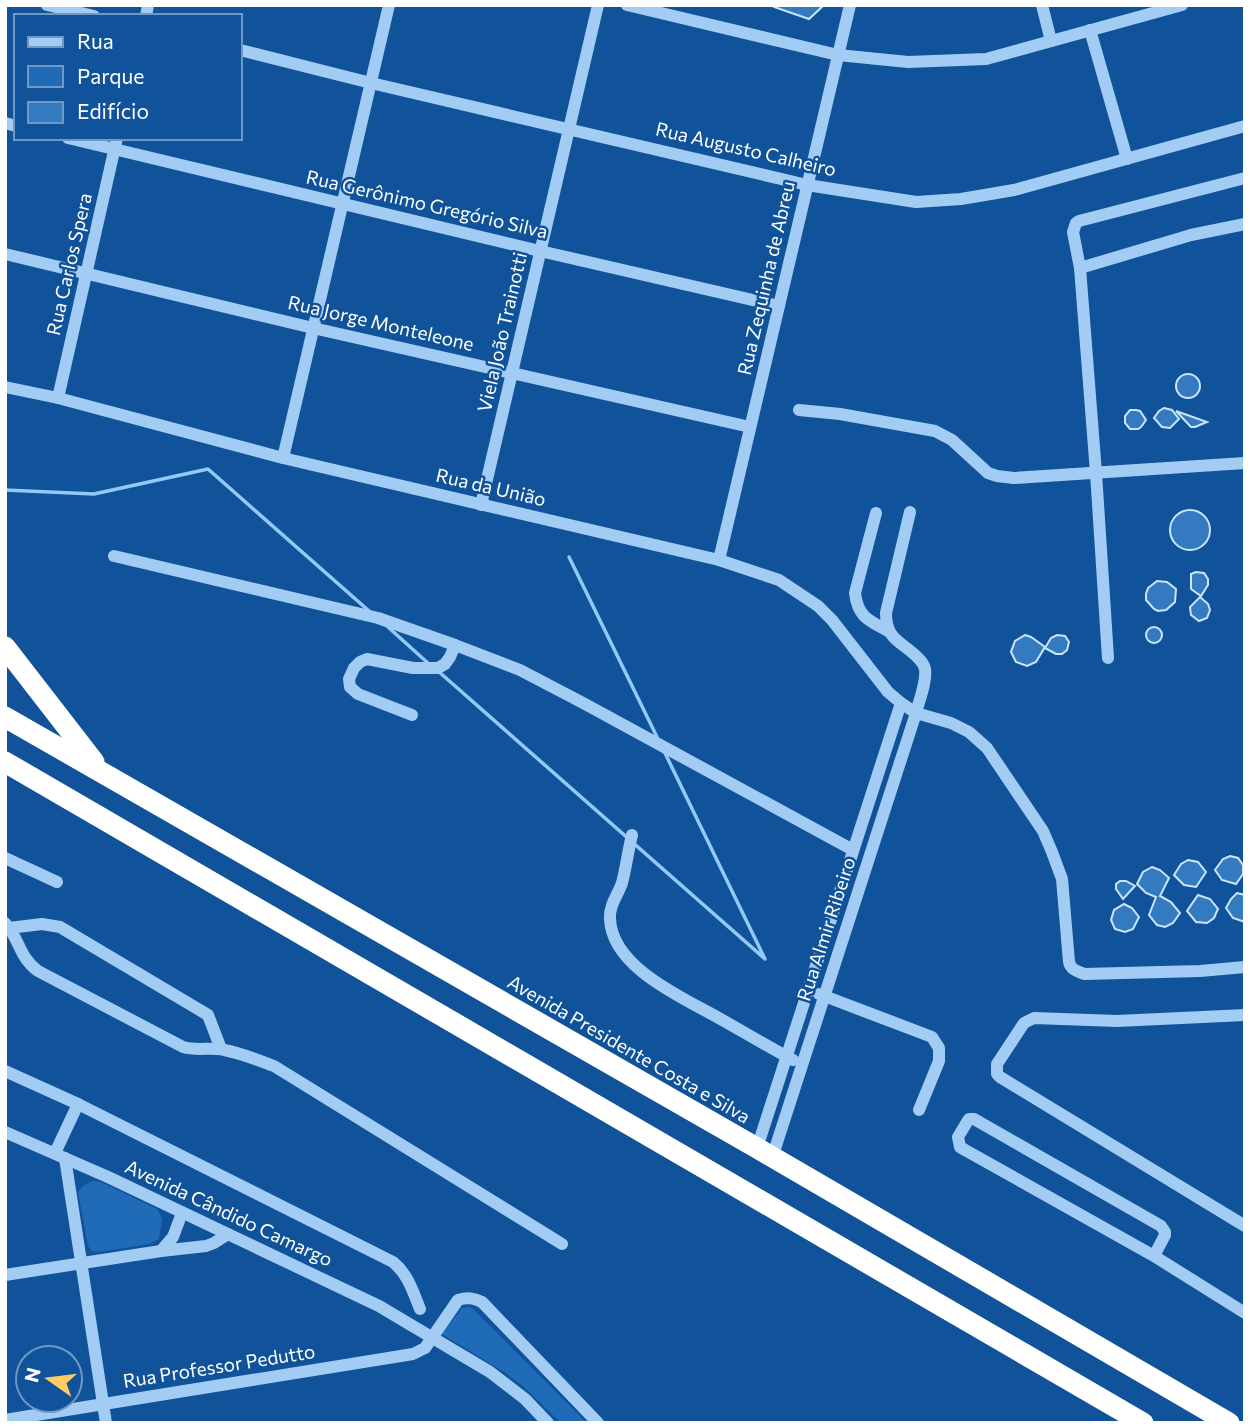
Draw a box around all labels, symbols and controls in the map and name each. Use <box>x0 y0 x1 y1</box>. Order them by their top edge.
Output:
legend <box>14 14 242 140</box>
text: Rua <box>77 28 114 53</box>
text: Parque <box>77 63 144 88</box>
text: Edifício <box>77 98 149 123</box>
street label: Rua Augusto Calheiro <box>654 117 839 180</box>
street label: Rua Gerônimo Gregório Silva <box>304 165 550 243</box>
street label: Rua Zequinha de Abreu <box>732 179 799 377</box>
street label: Rua Carlos Spera <box>41 190 96 337</box>
street label: Viela João Trainotti <box>472 250 531 414</box>
street label: Rua Jorge Monteleone <box>286 290 476 355</box>
street label: Rua da União <box>434 463 548 510</box>
street label: Rua Almir Ribeiro <box>791 854 860 1004</box>
street label: Avenida Presidente Costa e Silva <box>504 970 755 1128</box>
street label: Avenida Cândido Camargo <box>122 1154 337 1271</box>
street label: Rua Professor Pedutto <box>121 1339 317 1392</box>
north arrow <box>14 1344 84 1414</box>
text: N <box>19 1365 45 1384</box>

